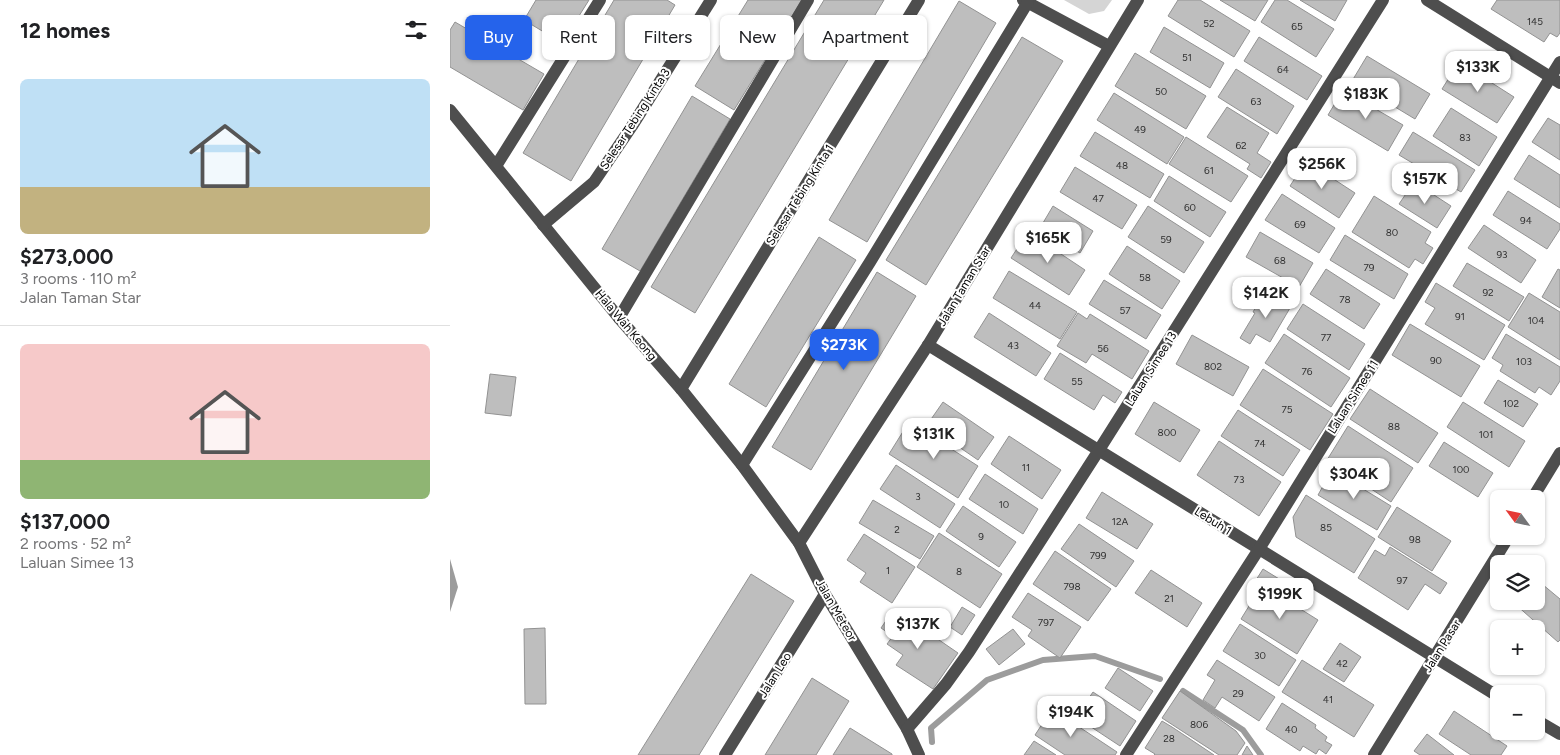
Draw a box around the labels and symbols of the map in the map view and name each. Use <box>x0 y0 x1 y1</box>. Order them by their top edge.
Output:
house number: 145 <box>1527 15 1543 28</box>
house number: 52 <box>1203 17 1215 30</box>
house number: 65 <box>1291 20 1303 33</box>
house number: 51 <box>1182 51 1192 64</box>
pin: $133K <box>1443 51 1513 93</box>
house number: 64 <box>1277 63 1289 76</box>
street label: Selesar Tebing Kinta 3 <box>597 66 673 172</box>
pin: $183K <box>1331 78 1401 120</box>
house number: 50 <box>1155 85 1167 98</box>
house number: 63 <box>1250 95 1262 108</box>
house number: 49 <box>1134 123 1146 136</box>
house number: 83 <box>1459 131 1471 144</box>
house number: 62 <box>1235 139 1247 152</box>
street label: Selesar Tebing Kinta 1 <box>763 142 837 248</box>
pin: $256K <box>1287 148 1357 190</box>
house number: 48 <box>1116 159 1128 172</box>
pin: $157K <box>1390 162 1460 205</box>
house number: 61 <box>1204 164 1214 177</box>
house number: 47 <box>1092 192 1104 205</box>
house number: 60 <box>1184 201 1196 214</box>
house number: 94 <box>1520 214 1532 227</box>
house number: 69 <box>1294 218 1306 231</box>
pin: $165K <box>1013 222 1083 264</box>
house number: 80 <box>1386 226 1398 239</box>
house number: 59 <box>1160 233 1172 246</box>
street label: Jalan Taman Star <box>935 243 993 329</box>
house number: 93 <box>1496 248 1508 261</box>
house number: 68 <box>1274 254 1286 267</box>
house number: 79 <box>1363 261 1375 274</box>
house number: 58 <box>1139 271 1151 284</box>
pin: $142K <box>1231 276 1301 319</box>
house number: 92 <box>1482 286 1494 299</box>
street label: Hala Wah Keong <box>592 287 660 363</box>
house number: 78 <box>1339 293 1351 306</box>
house number: 44 <box>1029 299 1041 312</box>
house number: 57 <box>1119 304 1131 317</box>
house number: 91 <box>1455 310 1465 323</box>
house number: 104 <box>1528 314 1544 327</box>
pin: $273K <box>809 328 879 371</box>
street label: Laluan Simee 13 <box>1122 329 1180 409</box>
house number: 77 <box>1321 331 1332 344</box>
house number: 43 <box>1007 339 1019 352</box>
house number: 56 <box>1097 342 1109 355</box>
house number: 90 <box>1430 354 1442 367</box>
house number: 103 <box>1516 355 1532 368</box>
street label: Laluan Simee 11 <box>1325 358 1381 436</box>
house number: 802 <box>1204 360 1222 373</box>
house number: 76 <box>1301 365 1313 378</box>
house number: 55 <box>1071 375 1083 388</box>
house number: 102 <box>1503 397 1519 410</box>
house number: 75 <box>1281 403 1293 416</box>
pin: $131K <box>899 418 969 460</box>
house number: 88 <box>1388 420 1400 433</box>
house number: 800 <box>1158 426 1176 439</box>
house number: 101 <box>1479 428 1493 441</box>
house number: 74 <box>1254 437 1266 450</box>
pin: $304K <box>1319 458 1389 500</box>
house number: 11 <box>1022 461 1030 474</box>
house number: 100 <box>1453 463 1469 476</box>
house number: 73 <box>1234 473 1244 486</box>
house number: 3 <box>915 490 921 503</box>
north arrow <box>1490 490 1545 545</box>
house number: 10 <box>999 498 1009 511</box>
street label: Lebuh 1 <box>1192 504 1234 538</box>
house number: 12A <box>1112 515 1128 528</box>
house number: 85 <box>1320 521 1332 534</box>
house number: 2 <box>894 523 900 536</box>
house number: 9 <box>978 530 984 543</box>
house number: 98 <box>1409 533 1421 546</box>
house number: 799 <box>1090 549 1107 562</box>
house number: 1 <box>886 564 890 577</box>
house number: 8 <box>956 565 962 578</box>
house number: 97 <box>1396 574 1408 587</box>
street label: Jalan Meteor <box>813 576 859 644</box>
pin: $199K <box>1245 578 1315 620</box>
house number: 798 <box>1063 580 1081 593</box>
house number: 21 <box>1164 592 1174 605</box>
pin: $137K <box>883 608 953 650</box>
house number: 797 <box>1038 616 1055 629</box>
street label: Jalan Pasar <box>1420 617 1464 675</box>
house number: 30 <box>1254 649 1266 662</box>
street label: Jalan Leo <box>756 650 794 700</box>
house number: 42 <box>1336 657 1348 670</box>
house number: 29 <box>1232 687 1244 700</box>
house number: 41 <box>1323 693 1333 706</box>
pin: $194K <box>1036 696 1106 738</box>
house number: 806 <box>1190 718 1208 731</box>
house number: 40 <box>1285 723 1297 736</box>
house number: 28 <box>1163 732 1175 745</box>

